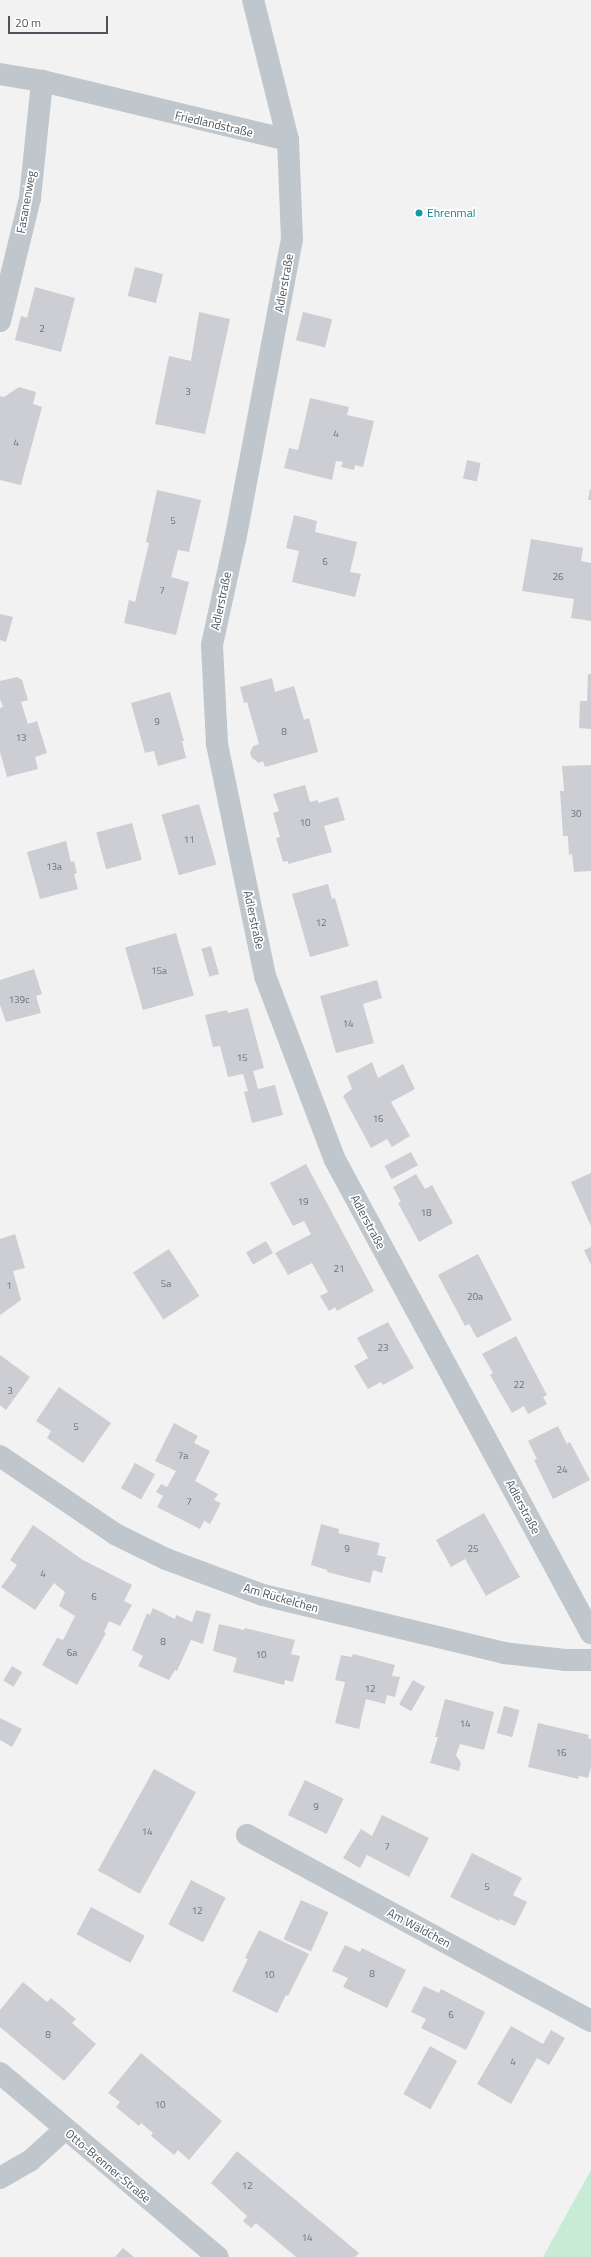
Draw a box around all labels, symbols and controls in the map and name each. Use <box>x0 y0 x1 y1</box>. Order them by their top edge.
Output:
scale bar <box>10 8 110 34</box>
text: 20 m <box>15 13 41 32</box>
street label: Friedlandstraße <box>174 108 254 140</box>
street label: Fasanenweg <box>13 169 39 235</box>
place label: Ehrenmal <box>427 206 475 220</box>
marker: Ehrenmal <box>414 208 424 218</box>
street label: Adlerstraße <box>272 253 296 313</box>
house number: 2 <box>39 323 45 335</box>
house number: 3 <box>185 386 191 398</box>
house number: 4 <box>333 428 339 440</box>
house number: 4 <box>13 437 19 449</box>
house number: 5 <box>170 515 176 527</box>
house number: 6 <box>322 556 328 568</box>
street label: Adlerstraße <box>208 570 234 632</box>
house number: 26 <box>552 571 564 583</box>
house number: 7 <box>159 585 165 597</box>
house number: 9 <box>154 716 160 728</box>
house number: 8 <box>281 726 287 738</box>
house number: 13 <box>15 732 27 744</box>
house number: 30 <box>570 808 582 820</box>
house number: 10 <box>299 817 311 829</box>
house number: 11 <box>183 834 195 846</box>
house number: 13a <box>46 861 62 873</box>
street label: Adlerstraße <box>241 889 267 951</box>
house number: 12 <box>315 917 327 929</box>
house number: 15a <box>151 965 167 977</box>
house number: 139c <box>8 994 30 1006</box>
house number: 14 <box>342 1018 354 1030</box>
house number: 15 <box>236 1052 248 1064</box>
house number: 16 <box>372 1113 384 1125</box>
street label: Adlerstraße <box>348 1192 388 1252</box>
house number: 19 <box>297 1196 309 1208</box>
house number: 18 <box>420 1207 432 1219</box>
house number: 21 <box>333 1263 345 1275</box>
house number: 5a <box>161 1278 171 1290</box>
house number: 1 <box>6 1280 12 1292</box>
house number: 20a <box>467 1291 483 1303</box>
house number: 23 <box>377 1342 389 1354</box>
house number: 22 <box>513 1379 525 1391</box>
house number: 3 <box>7 1385 13 1397</box>
house number: 5 <box>73 1421 79 1433</box>
house number: 7a <box>178 1450 188 1462</box>
house number: 24 <box>556 1464 568 1476</box>
street label: Adlerstraße <box>503 1477 543 1537</box>
house number: 7 <box>186 1496 192 1508</box>
house number: 9 <box>344 1543 350 1555</box>
house number: 25 <box>467 1543 479 1555</box>
house number: 4 <box>40 1568 46 1580</box>
street label: Am Rückelchen <box>242 1580 320 1616</box>
house number: 6 <box>91 1591 97 1603</box>
house number: 8 <box>160 1636 166 1648</box>
house number: 6a <box>67 1647 77 1659</box>
house number: 10 <box>255 1649 267 1661</box>
house number: 12 <box>364 1683 376 1695</box>
house number: 14 <box>459 1718 471 1730</box>
house number: 16 <box>555 1747 567 1759</box>
house number: 9 <box>313 1801 319 1813</box>
house number: 14 <box>141 1826 153 1838</box>
house number: 7 <box>384 1841 390 1853</box>
house number: 5 <box>484 1881 490 1893</box>
house number: 12 <box>191 1905 203 1917</box>
street label: Am Wäldchen <box>385 1905 453 1951</box>
house number: 8 <box>369 1968 375 1980</box>
house number: 10 <box>263 1969 275 1981</box>
house number: 6 <box>448 2009 454 2021</box>
house number: 8 <box>45 2029 51 2041</box>
house number: 4 <box>510 2056 516 2068</box>
house number: 10 <box>154 2099 166 2111</box>
street label: Otto-Brenner-Straße <box>63 2126 153 2206</box>
house number: 12 <box>241 2180 253 2192</box>
house number: 14 <box>301 2232 313 2244</box>

